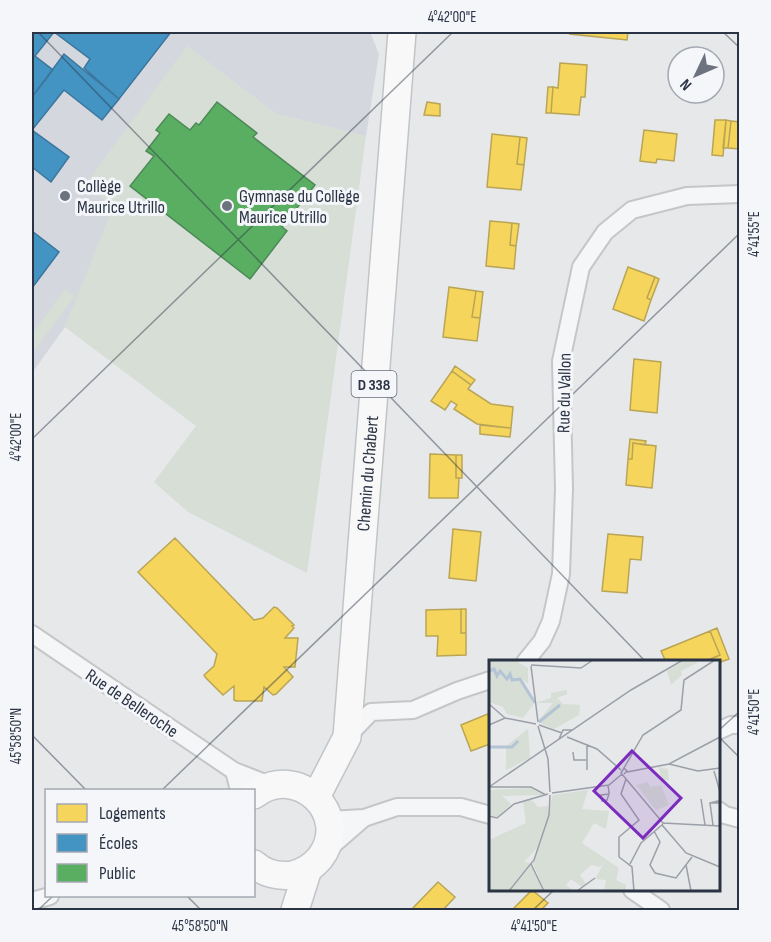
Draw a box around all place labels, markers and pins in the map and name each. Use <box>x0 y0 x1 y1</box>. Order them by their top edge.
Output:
place label: Collège Maurice Utrillo <box>77 176 165 218</box>
place label: Gymnase du Collège Maurice Utrillo <box>239 186 360 228</box>
marker: Collège Maurice Utrillo <box>58 189 72 203</box>
marker: Gymnase du Collège Maurice Utrillo <box>220 199 234 213</box>

